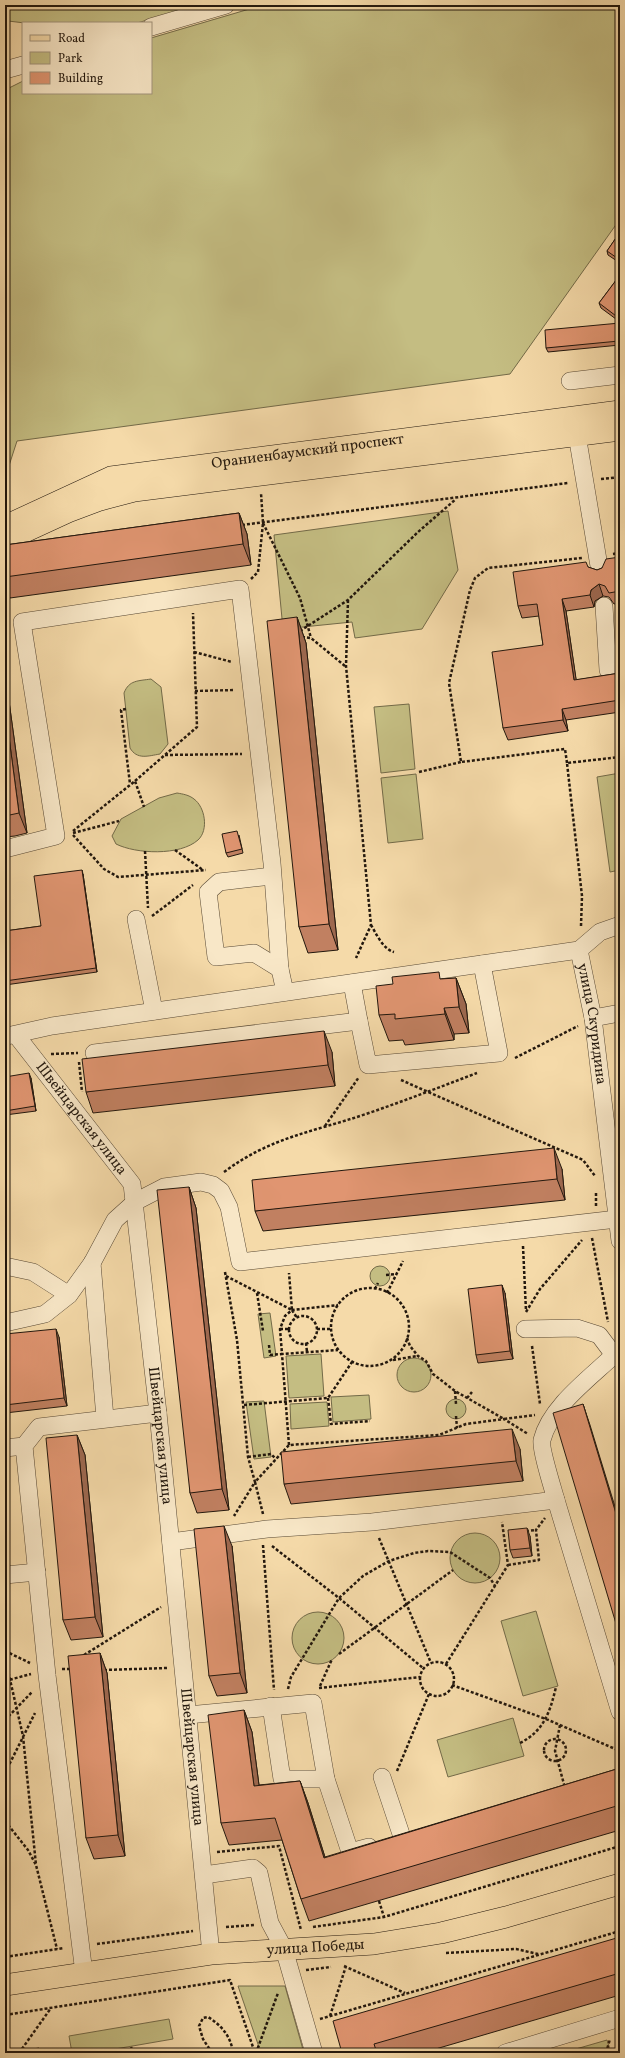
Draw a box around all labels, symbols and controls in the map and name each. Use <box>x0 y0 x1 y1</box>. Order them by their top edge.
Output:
legend <box>22 22 152 94</box>
text: Road <box>58 31 85 47</box>
text: Park <box>58 51 83 67</box>
text: Building <box>58 71 103 87</box>
street label: Ораниенбаумский проспект <box>210 429 405 474</box>
street label: улица Скуридина <box>571 961 611 1086</box>
street label: Швейцарская улица <box>30 1058 132 1180</box>
street label: Швейцарская улица <box>142 1366 177 1505</box>
street label: Швейцарская улица <box>175 1687 209 1827</box>
street label: улица Победы <box>266 1934 365 1961</box>

